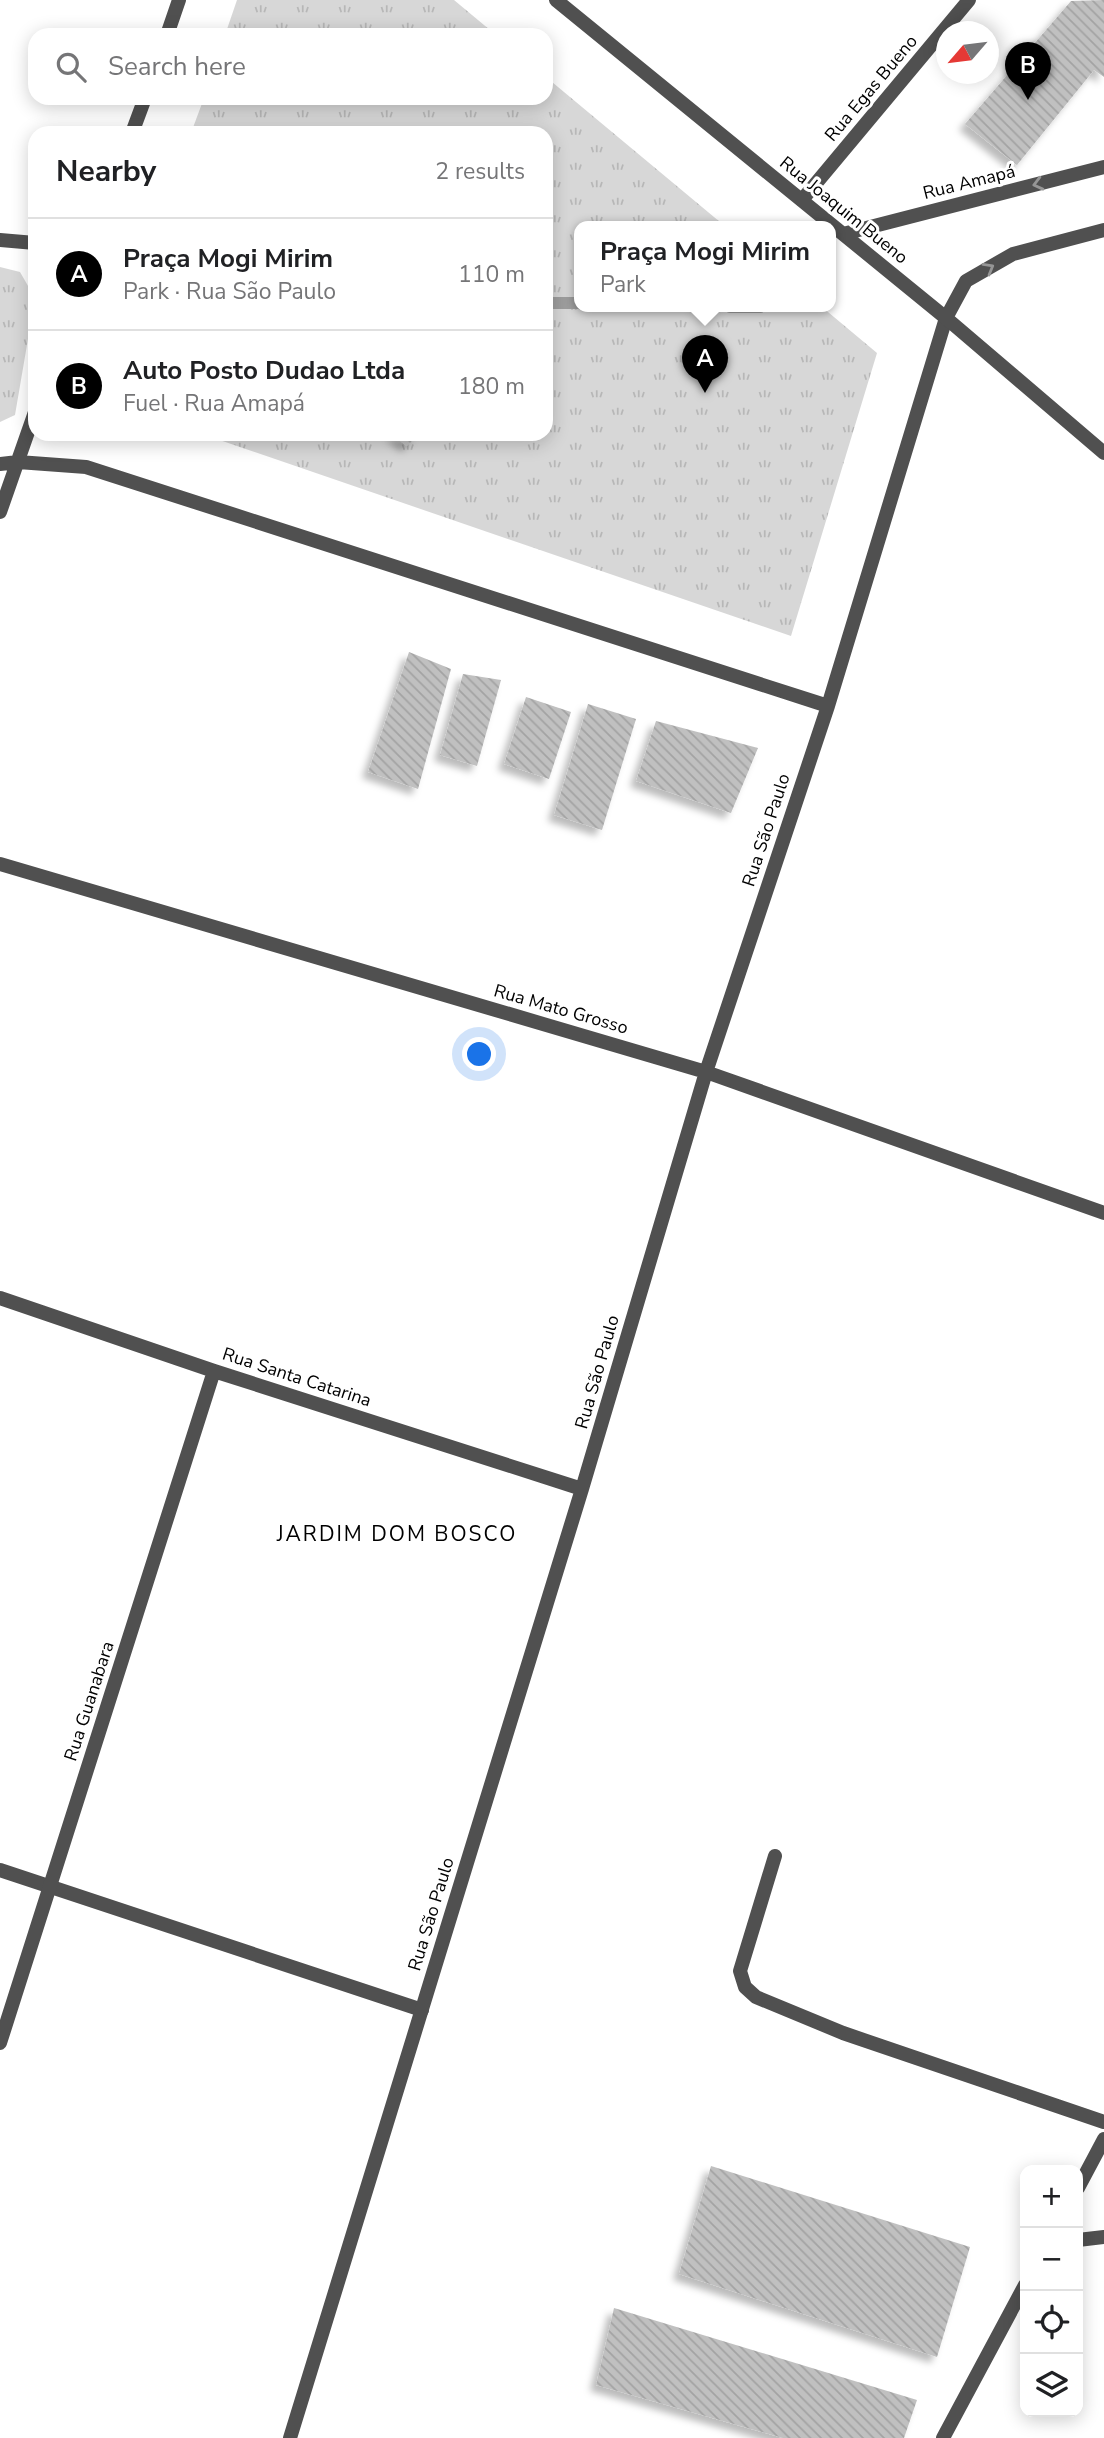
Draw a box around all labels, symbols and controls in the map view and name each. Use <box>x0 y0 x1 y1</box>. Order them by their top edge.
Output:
north arrow <box>936 21 999 84</box>
search box <box>28 28 553 105</box>
street label: Rua Egas Bueno <box>819 30 923 146</box>
pin: B <box>1005 42 1051 100</box>
icon: search <box>52 48 90 86</box>
text: Search here <box>108 49 246 84</box>
text: Nearby <box>56 151 156 192</box>
street label: Rua Joaquim Bueno <box>775 151 913 269</box>
text: 2 results <box>435 156 525 187</box>
street label: Rua Amapá <box>920 159 1018 205</box>
one-way arrow <box>1032 176 1044 190</box>
popup <box>574 221 836 312</box>
text: Praça Mogi Mirim <box>600 234 810 269</box>
text: Praça Mogi Mirim <box>123 241 333 276</box>
text: A <box>70 259 88 290</box>
text: 110 m <box>458 259 525 290</box>
one-way arrow <box>981 263 994 276</box>
text: Park <box>600 269 646 300</box>
text: Park · Rua São Paulo <box>123 276 336 307</box>
pin: A <box>682 335 728 393</box>
text: Auto Posto Dudao Ltda <box>123 353 405 388</box>
text: B <box>71 371 87 402</box>
text: 180 m <box>458 371 525 402</box>
text: Fuel · Rua Amapá <box>123 388 305 419</box>
street label: Rua São Paulo <box>736 770 796 890</box>
street label: Rua Mato Grosso <box>491 978 631 1040</box>
your location <box>462 1037 496 1071</box>
street label: Rua São Paulo <box>569 1312 625 1432</box>
street label: Rua Santa Catarina <box>219 1342 375 1412</box>
district label: JARDIM DOM BOSCO <box>276 1520 517 1548</box>
street label: Rua Guanabara <box>58 1638 120 1764</box>
street label: Rua São Paulo <box>402 1854 460 1974</box>
map controls <box>1020 2165 1083 2417</box>
button: + <box>1020 2165 1083 2228</box>
button: − <box>1020 2228 1083 2291</box>
button: locate <box>1020 2291 1083 2354</box>
button: layers <box>1020 2354 1083 2417</box>

